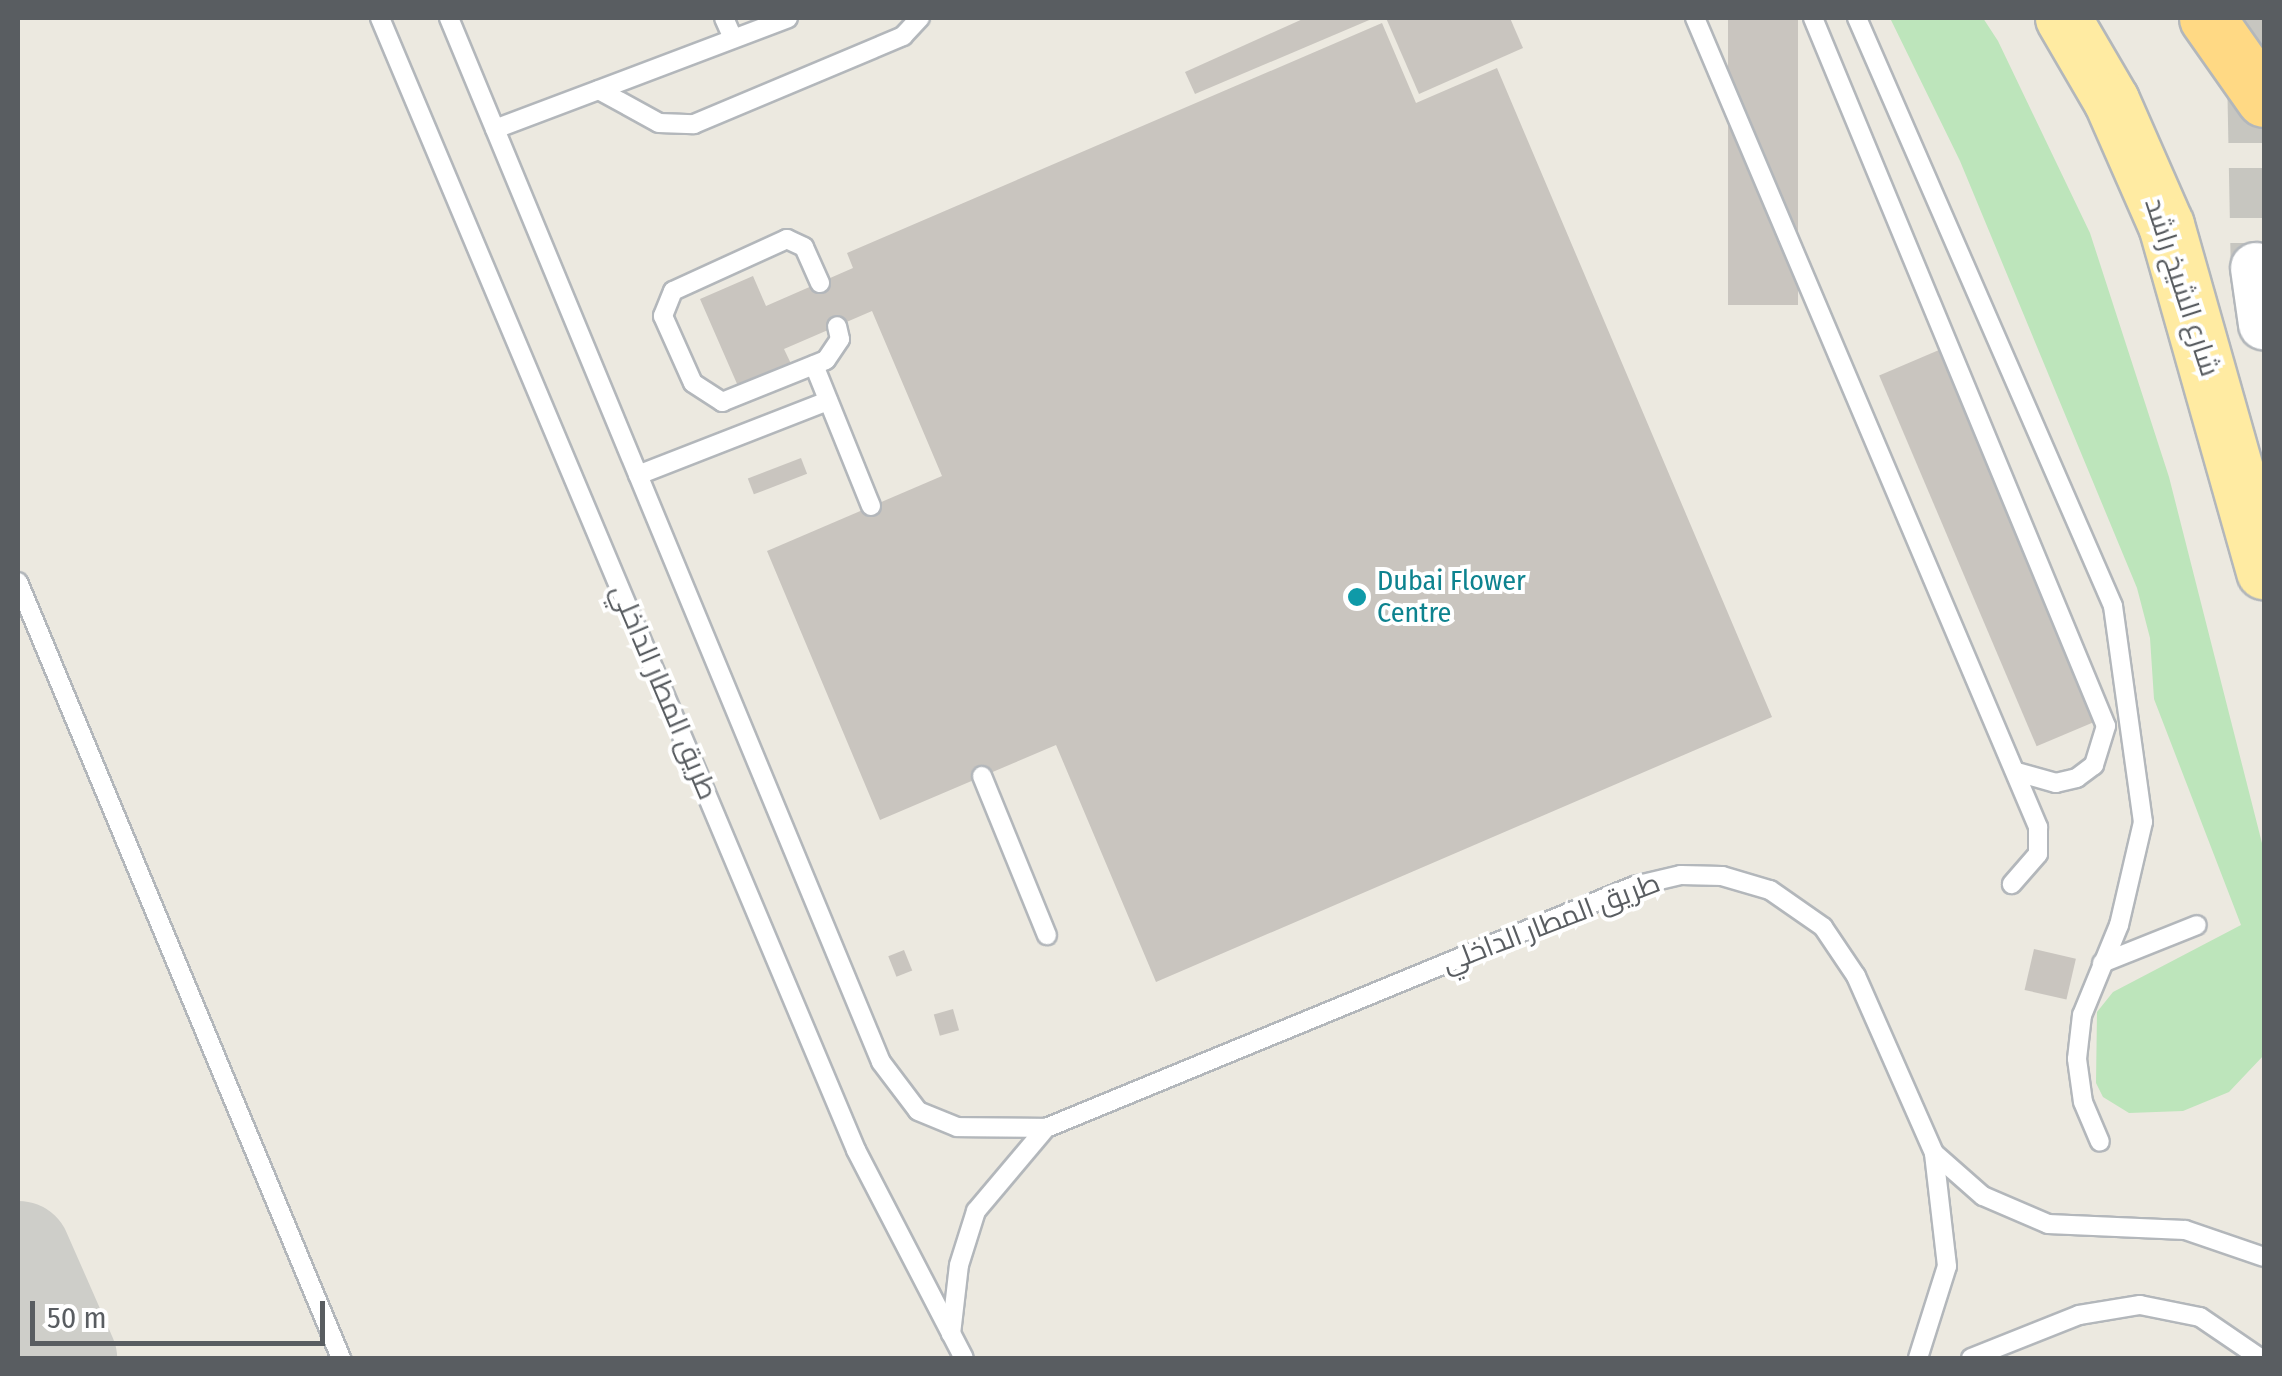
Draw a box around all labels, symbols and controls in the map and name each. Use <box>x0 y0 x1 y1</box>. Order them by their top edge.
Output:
street label: شارع الشيخ راشد <box>2137 194 2227 380</box>
place label: Dubai Flower Centre <box>1377 564 1526 630</box>
street label: طريق المطار الداخلي <box>603 579 725 805</box>
marker: Dubai Flower Centre <box>1346 586 1368 608</box>
street label: طريق المطار الداخلي <box>1437 866 1665 980</box>
scale bar <box>35 1281 330 1343</box>
text: 50 m <box>47 1300 107 1336</box>

